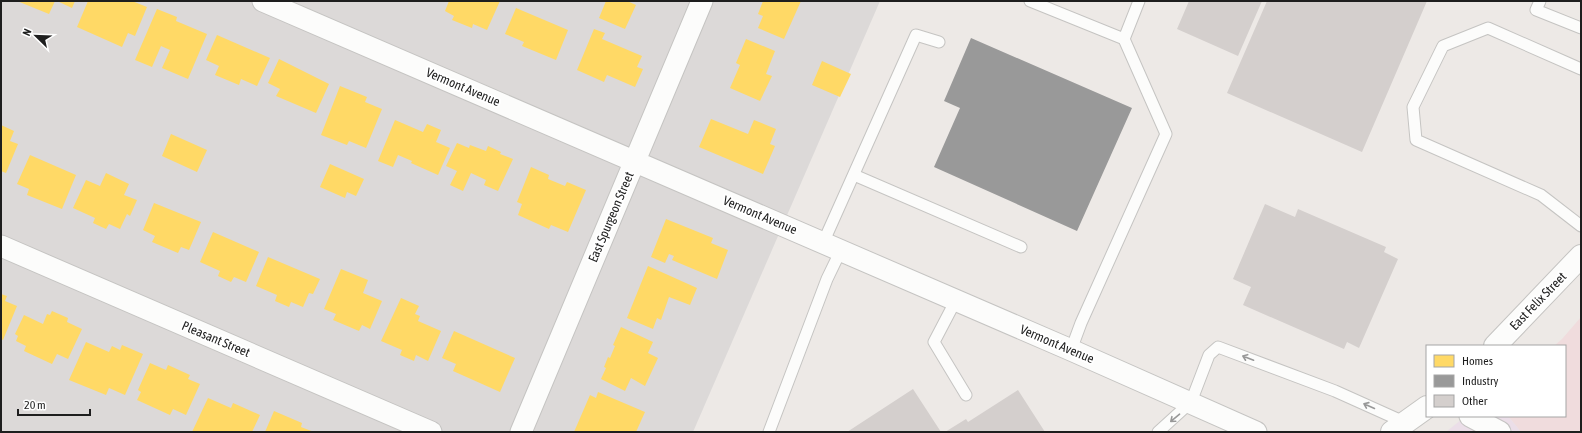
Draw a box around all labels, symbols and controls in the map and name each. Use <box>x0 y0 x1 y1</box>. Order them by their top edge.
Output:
north arrow <box>16 16 56 56</box>
text: N <box>20 27 34 37</box>
street label: Vermont Avenue <box>424 65 502 109</box>
street label: East Spurgeon Street <box>585 169 637 265</box>
street label: Vermont Avenue <box>721 193 799 237</box>
street label: East Felix Street <box>1507 269 1569 333</box>
street label: Pleasant Street <box>180 318 253 360</box>
street label: Vermont Avenue <box>1018 322 1096 366</box>
legend <box>1426 345 1566 417</box>
one-way arrow <box>1243 354 1255 362</box>
text: Homes <box>1462 354 1493 368</box>
text: Industry <box>1462 374 1499 388</box>
scale bar <box>18 391 90 417</box>
text: Other <box>1462 394 1488 408</box>
text: 20 m <box>24 398 46 412</box>
one-way arrow <box>1363 402 1375 409</box>
one-way arrow <box>1169 413 1180 422</box>

